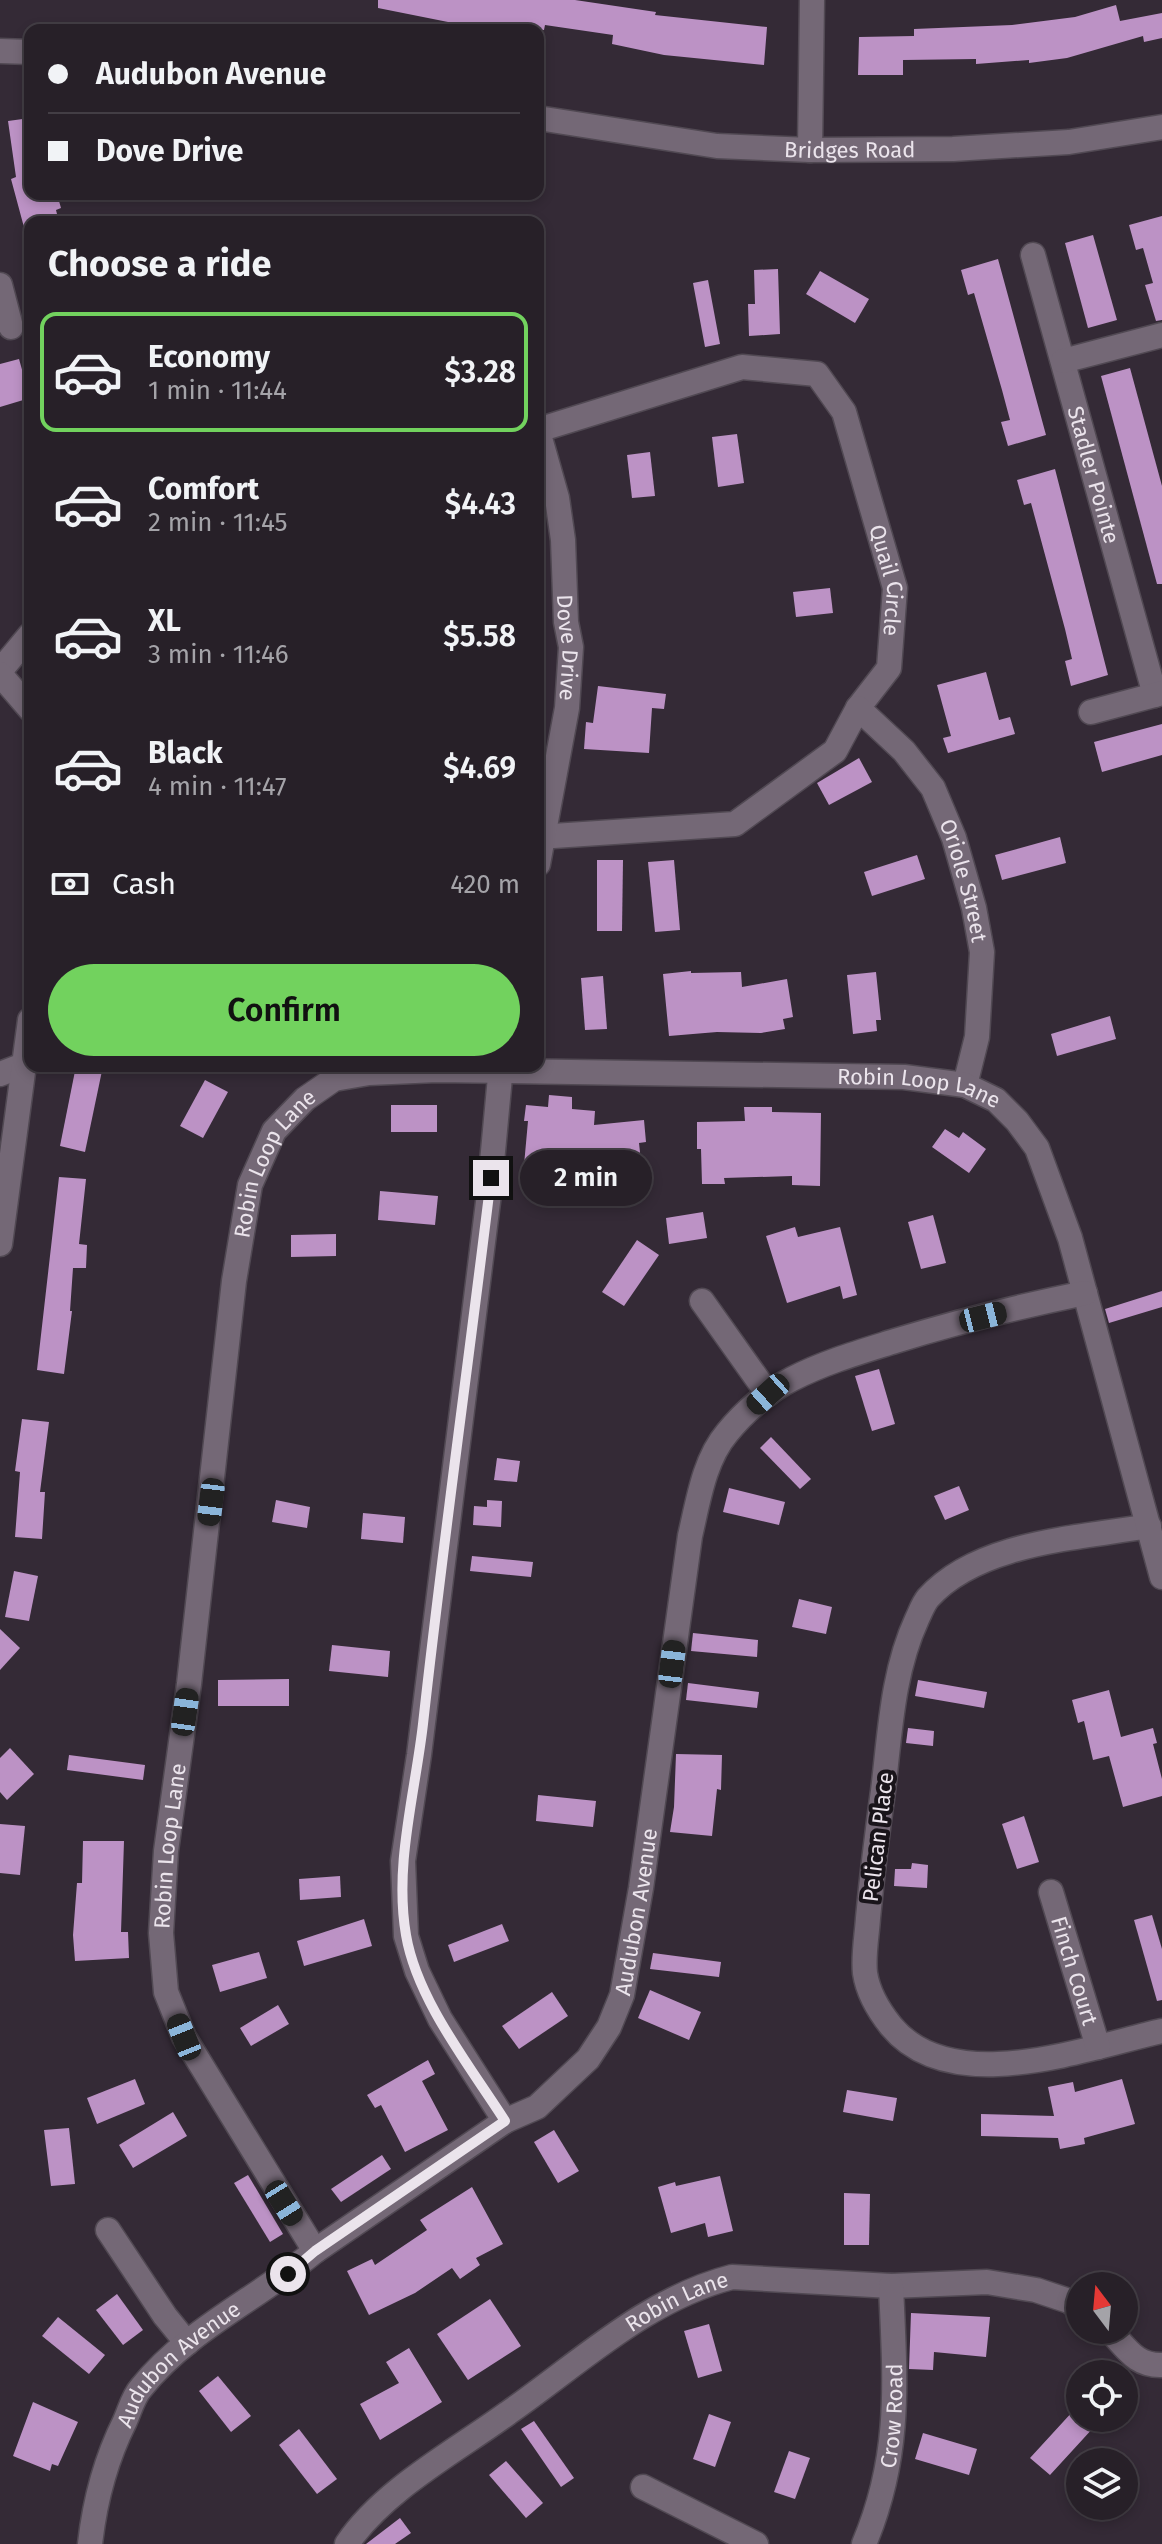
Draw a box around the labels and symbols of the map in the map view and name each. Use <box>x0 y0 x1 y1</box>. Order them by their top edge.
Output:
street label: Bridges Road <box>784 135 915 164</box>
street label: Stadler Pointe <box>1062 403 1126 546</box>
street label: Quail Circle <box>864 521 909 637</box>
street label: Dove Drive <box>551 594 585 702</box>
street label: Oriole Street <box>934 815 993 944</box>
street label: Robin Loop Lane <box>837 1062 1005 1114</box>
street label: Robin Loop Lane <box>228 1083 320 1240</box>
callout: 2 min <box>519 1150 651 1206</box>
route end <box>473 1160 509 1196</box>
car <box>957 1300 1009 1334</box>
car <box>742 1369 794 1419</box>
car <box>196 1477 226 1527</box>
car <box>657 1639 687 1689</box>
car <box>170 1687 200 1737</box>
street label: Robin Loop Lane <box>148 1761 191 1930</box>
street label: Pelican Place <box>857 1770 899 1904</box>
street label: Audubon Avenue <box>609 1826 663 1998</box>
street label: Finch Court <box>1046 1913 1104 2028</box>
car <box>164 2010 204 2064</box>
car <box>261 2176 307 2230</box>
route start <box>270 2256 306 2292</box>
street label: Robin Lane <box>620 2265 731 2337</box>
north arrow <box>1066 2272 1138 2344</box>
street label: Audubon Avenue <box>111 2295 245 2431</box>
street label: Crow Road <box>874 2363 908 2470</box>

